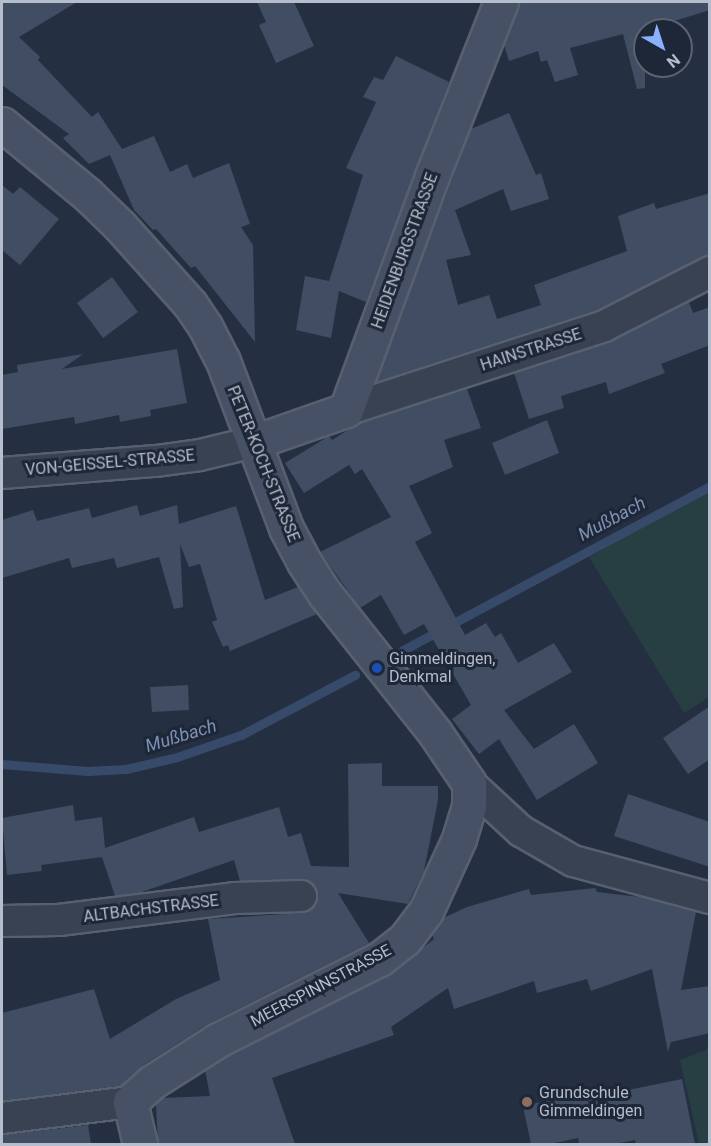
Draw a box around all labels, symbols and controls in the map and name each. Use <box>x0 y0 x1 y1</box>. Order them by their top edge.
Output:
north arrow <box>633 18 693 78</box>
text: N <box>663 50 684 72</box>
street label: HEIDENBURGSTRASSE <box>368 170 442 332</box>
street label: HAINSTRASSE <box>478 325 584 375</box>
street label: PETER-KOCH-STRASSE <box>223 383 303 545</box>
street label: VON-GEISSEL-STRASSE <box>25 446 195 480</box>
water label: Mußbach <box>575 492 649 546</box>
place label: Gimmeldingen, Denkmal <box>389 649 495 687</box>
marker: Gimmeldingen, Denkmal <box>370 661 384 675</box>
water label: Mußbach <box>143 715 219 757</box>
street label: ALTBACHSTRASSE <box>82 891 220 927</box>
street label: MEERSPINNSTRASSE <box>248 941 394 1031</box>
place label: Grundschule Gimmeldingen <box>539 1083 642 1121</box>
marker: Grundschule Gimmeldingen <box>520 1095 534 1109</box>

